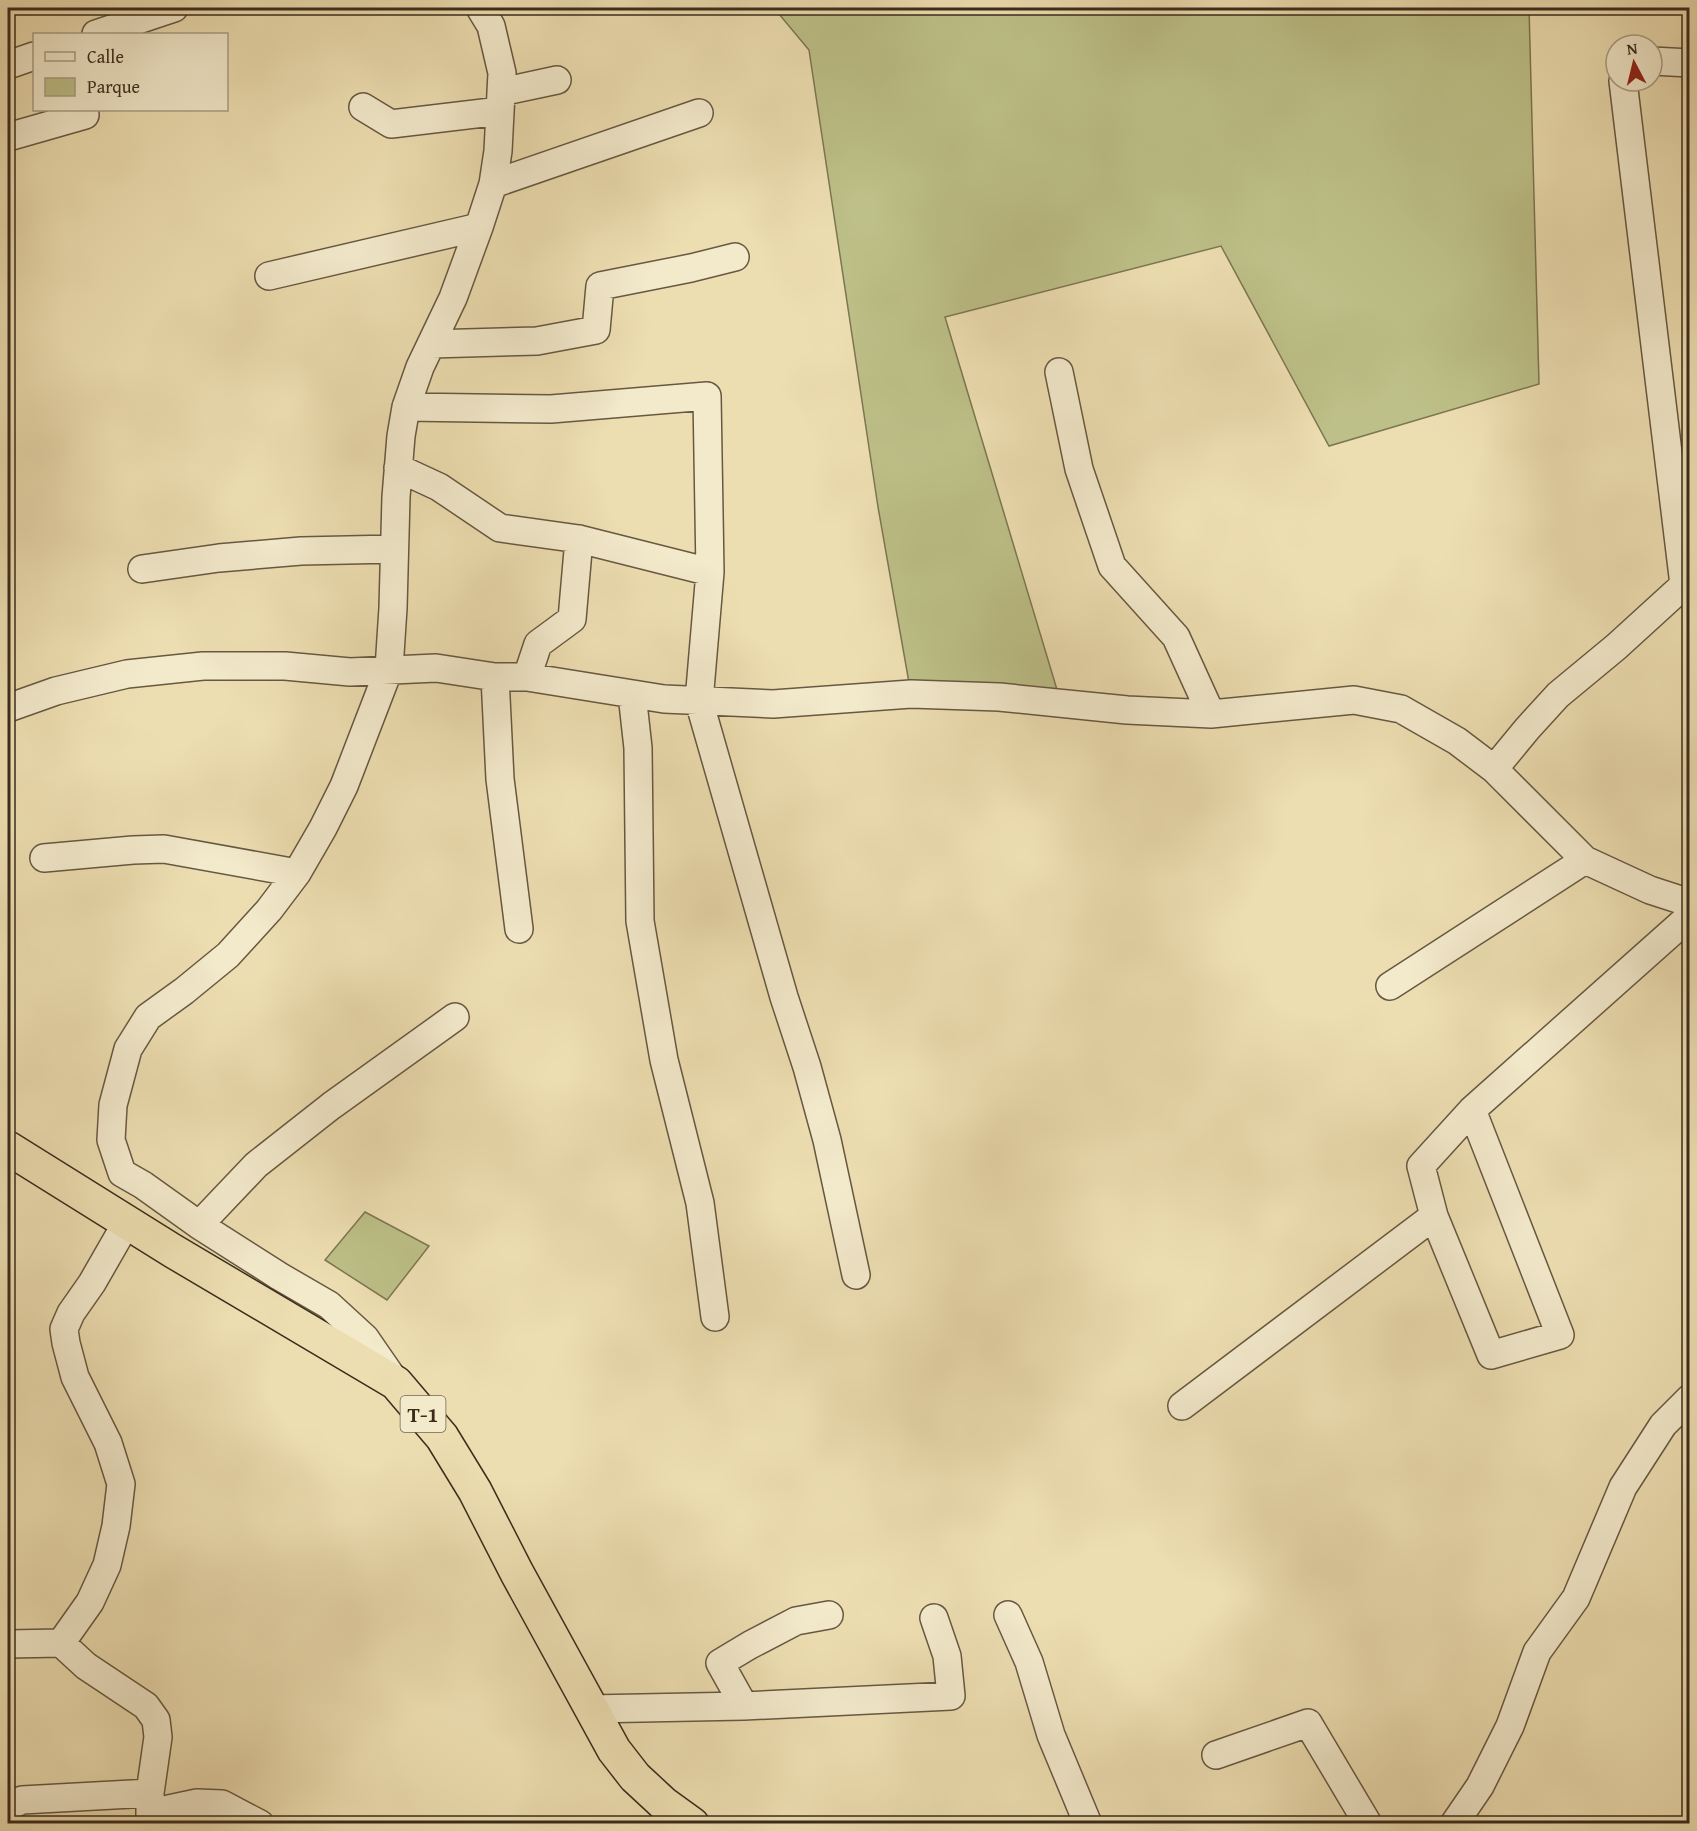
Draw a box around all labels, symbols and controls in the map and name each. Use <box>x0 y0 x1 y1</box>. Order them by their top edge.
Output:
legend <box>33 33 228 111</box>
north arrow <box>1604 33 1664 93</box>
text: N <box>1625 36 1639 61</box>
text: Calle <box>87 43 124 70</box>
text: Parque <box>87 73 140 100</box>
road number: T-1 <box>400 1396 446 1432</box>

